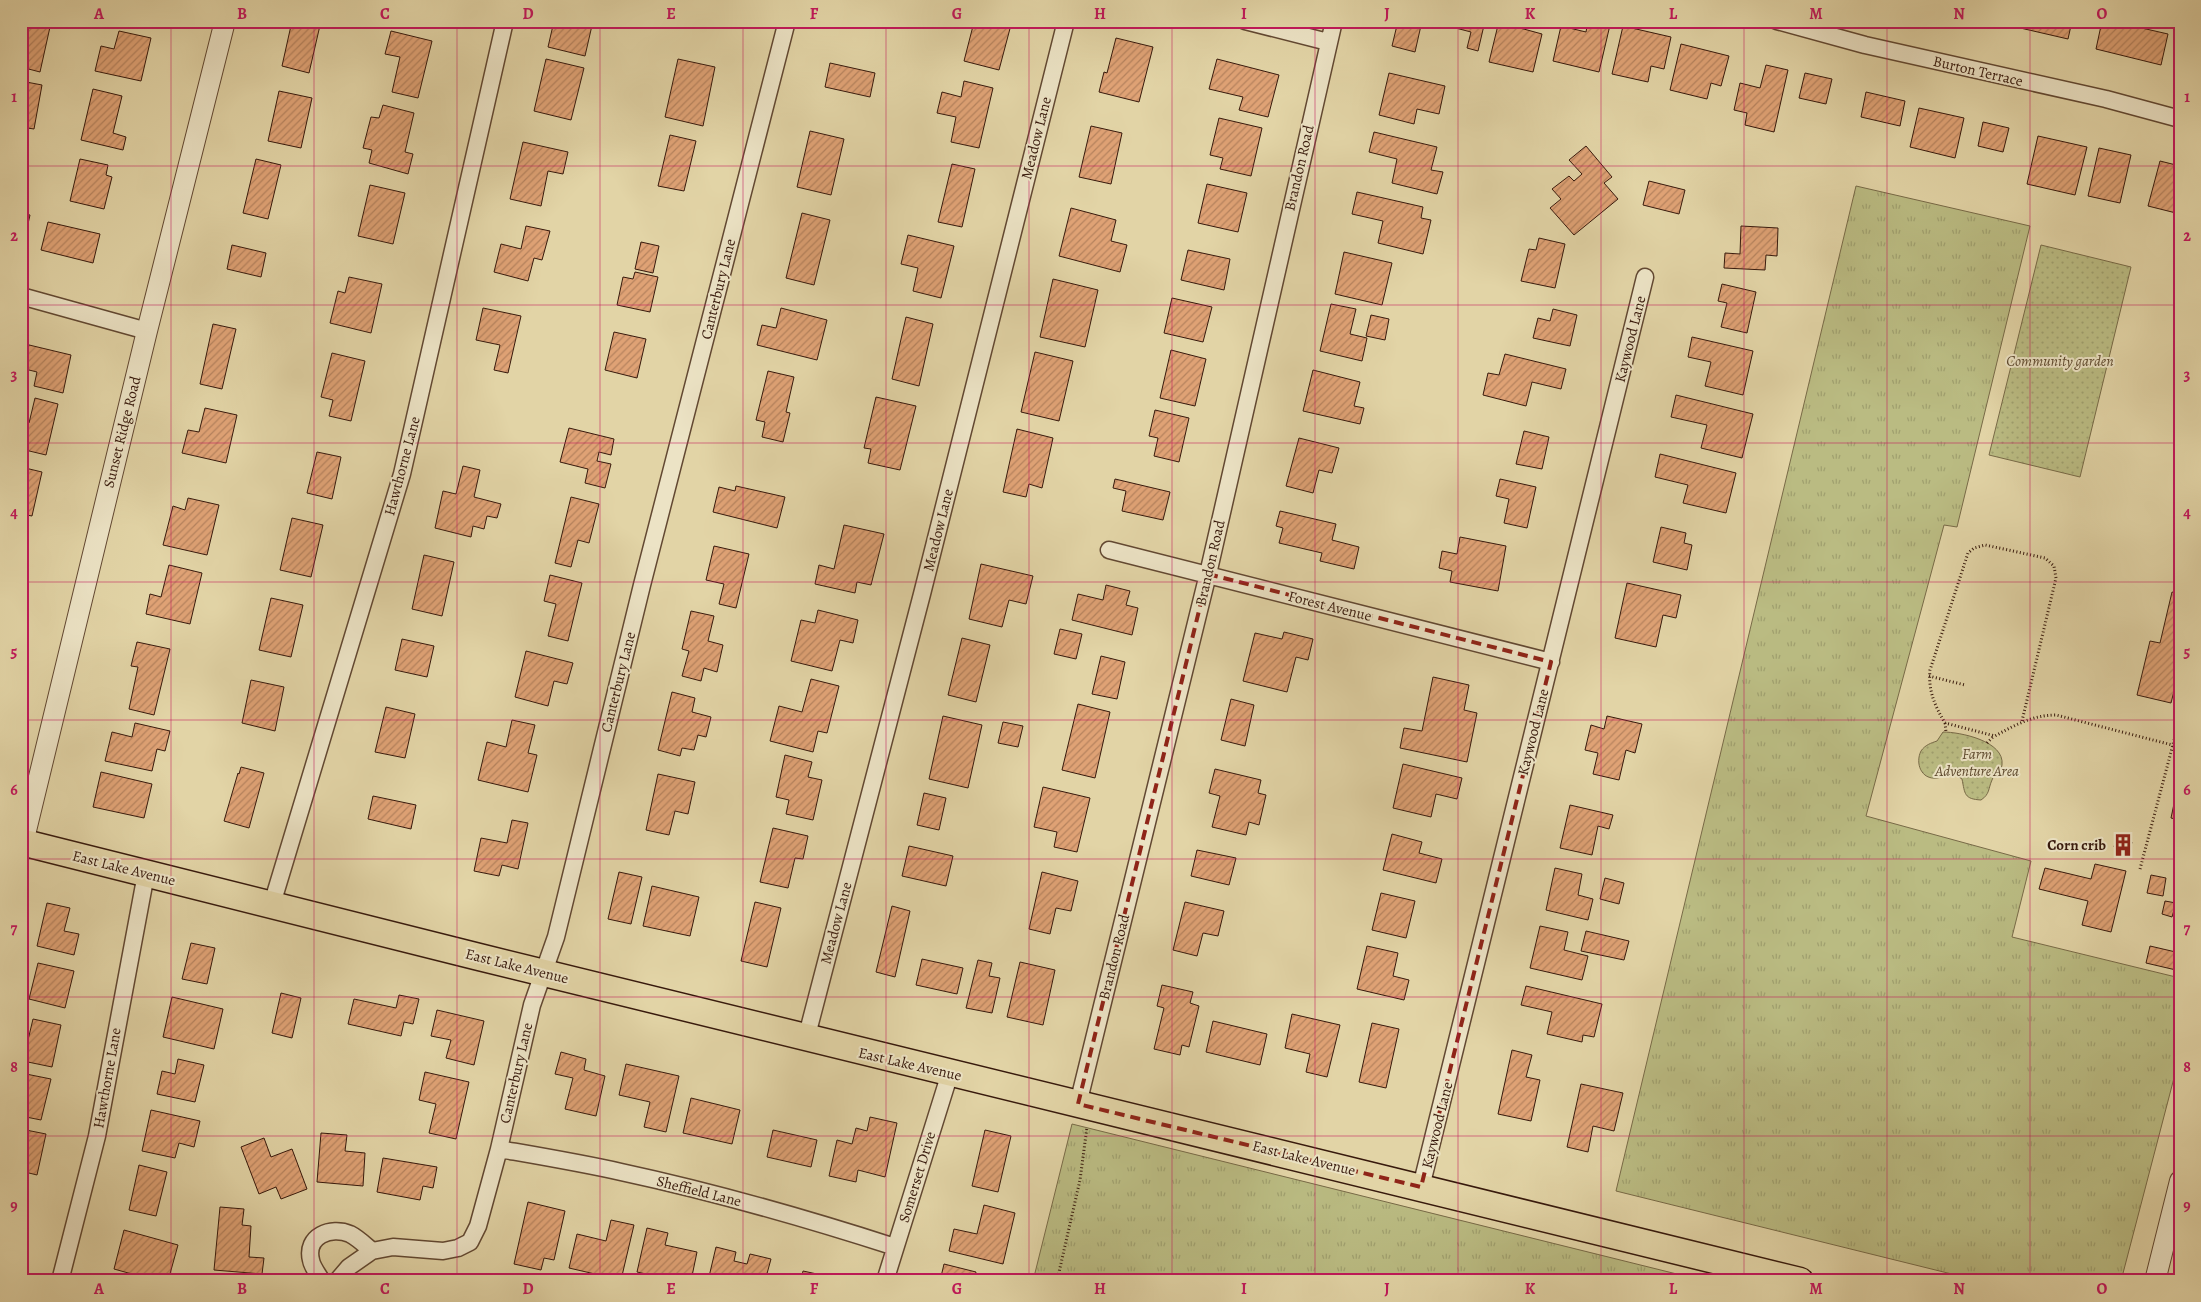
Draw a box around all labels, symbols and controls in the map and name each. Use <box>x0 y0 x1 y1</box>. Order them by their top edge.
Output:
text: A <box>93 3 105 25</box>
text: B <box>237 3 247 25</box>
text: C <box>380 3 390 25</box>
text: D <box>522 3 534 25</box>
text: E <box>666 3 676 25</box>
text: F <box>810 3 819 25</box>
text: G <box>952 3 962 25</box>
text: H <box>1094 3 1106 25</box>
text: I <box>1241 3 1247 25</box>
text: J <box>1384 3 1390 25</box>
text: K <box>1525 3 1536 25</box>
text: L <box>1669 3 1678 25</box>
text: M <box>1809 3 1823 25</box>
text: N <box>1953 3 1965 25</box>
text: O <box>2097 3 2108 25</box>
street label: Burton Terrace <box>1931 51 2025 91</box>
text: 1 <box>11 86 17 108</box>
text: 1 <box>2184 86 2190 108</box>
street label: Meadow Lane <box>1016 94 1056 181</box>
street label: Brandon Road <box>1279 122 1319 213</box>
text: 2 <box>10 225 18 247</box>
text: 2 <box>2183 225 2191 247</box>
street label: Canterbury Lane <box>696 236 740 341</box>
street label: Kaywood Lane <box>1610 293 1650 384</box>
park label: Community garden <box>2006 351 2114 371</box>
text: 3 <box>11 364 18 386</box>
text: 3 <box>2184 364 2191 386</box>
street label: Sunset Ridge Road <box>98 373 146 490</box>
street label: Hawthorne Lane <box>379 414 425 518</box>
street label: Meadow Lane <box>918 486 958 573</box>
text: 4 <box>10 502 18 524</box>
text: 4 <box>2183 502 2191 524</box>
street label: Brandon Road <box>1190 517 1230 608</box>
street label: Forest Avenue <box>1286 586 1374 626</box>
street label: Canterbury Lane <box>596 629 640 734</box>
text: 5 <box>11 641 18 663</box>
text: 5 <box>2184 641 2191 663</box>
street label: Kaywood Lane <box>1513 686 1553 777</box>
park label: Farm Adventure Area <box>1934 744 2019 781</box>
text: 6 <box>10 779 18 801</box>
text: 6 <box>2183 779 2191 801</box>
building icon: Corn crib <box>2110 832 2136 858</box>
place label: Corn crib <box>2047 835 2106 855</box>
street label: East Lake Avenue <box>70 846 178 891</box>
street label: Meadow Lane <box>815 879 857 966</box>
street label: Brandon Road <box>1094 911 1135 1002</box>
text: 7 <box>11 918 18 940</box>
text: 7 <box>2184 918 2191 940</box>
street label: East Lake Avenue <box>463 944 571 989</box>
street label: Canterbury Lane <box>495 1020 537 1125</box>
street label: Hawthorne Lane <box>88 1026 126 1130</box>
street label: East Lake Avenue <box>856 1042 964 1086</box>
text: 8 <box>10 1056 18 1078</box>
text: 8 <box>2183 1056 2191 1078</box>
street label: Kaywood Lane <box>1417 1079 1457 1170</box>
street label: Somerset Drive <box>894 1129 940 1225</box>
street label: East Lake Avenue <box>1250 1136 1358 1181</box>
street label: Sheffield Lane <box>654 1171 744 1211</box>
text: 9 <box>10 1195 18 1217</box>
text: 9 <box>2183 1195 2191 1217</box>
text: A <box>93 1278 105 1300</box>
text: B <box>237 1278 247 1300</box>
text: C <box>380 1278 390 1300</box>
text: D <box>522 1278 534 1300</box>
text: E <box>666 1278 676 1300</box>
text: F <box>810 1278 819 1300</box>
text: G <box>952 1278 962 1300</box>
text: H <box>1094 1278 1106 1300</box>
text: I <box>1241 1278 1247 1300</box>
text: J <box>1384 1278 1390 1300</box>
text: K <box>1525 1278 1536 1300</box>
text: L <box>1669 1278 1678 1300</box>
text: M <box>1809 1278 1823 1300</box>
text: N <box>1953 1278 1965 1300</box>
text: O <box>2097 1278 2108 1300</box>

